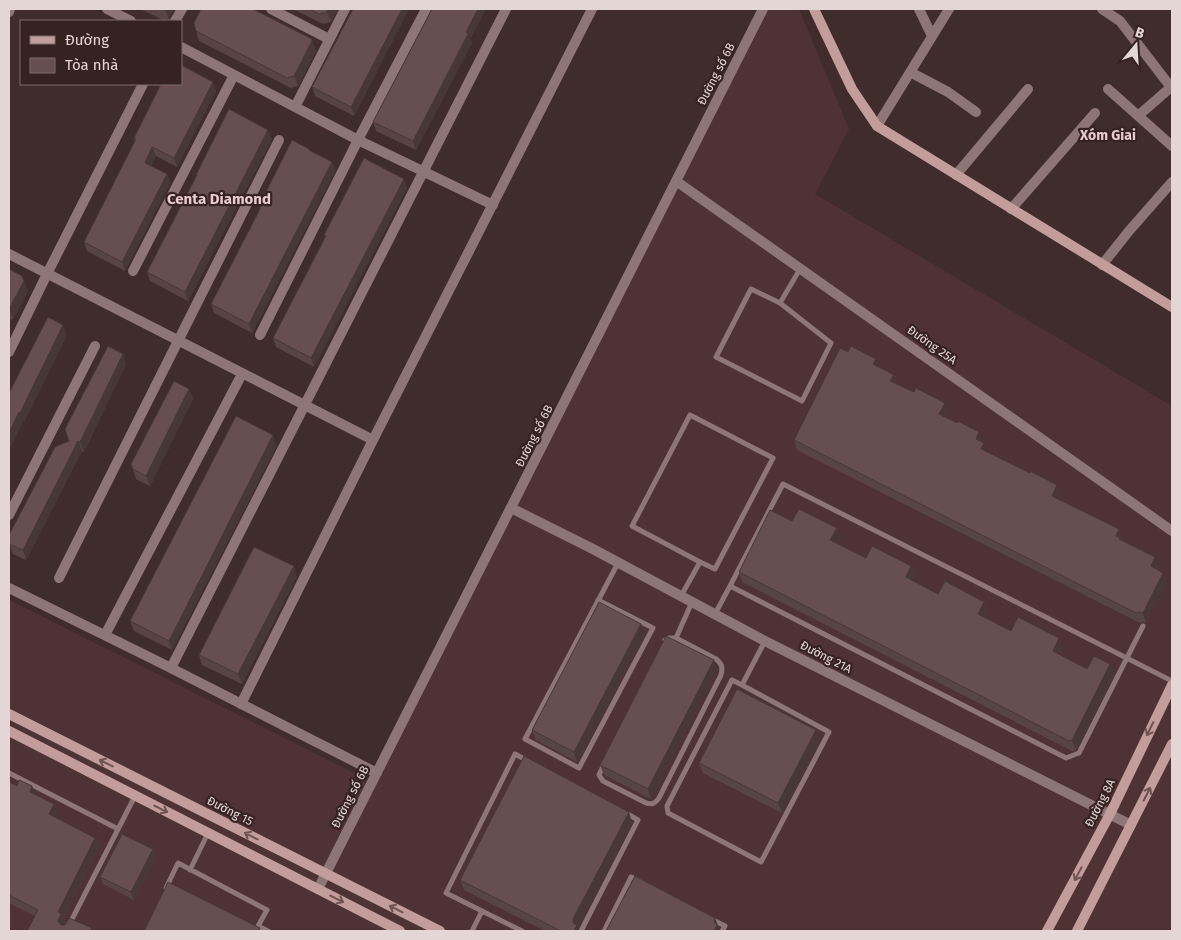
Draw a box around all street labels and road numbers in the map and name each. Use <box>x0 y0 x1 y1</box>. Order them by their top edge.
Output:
street label: Đường số 6B <box>693 40 738 107</box>
street label: Đường 25A <box>905 323 960 367</box>
street label: Đường số 6B <box>511 402 556 469</box>
street label: Đường 21A <box>798 638 854 676</box>
street label: Đường số 6B <box>327 763 372 830</box>
street label: Đường 8A <box>1082 777 1118 829</box>
street label: Đường 15 <box>205 793 255 829</box>

